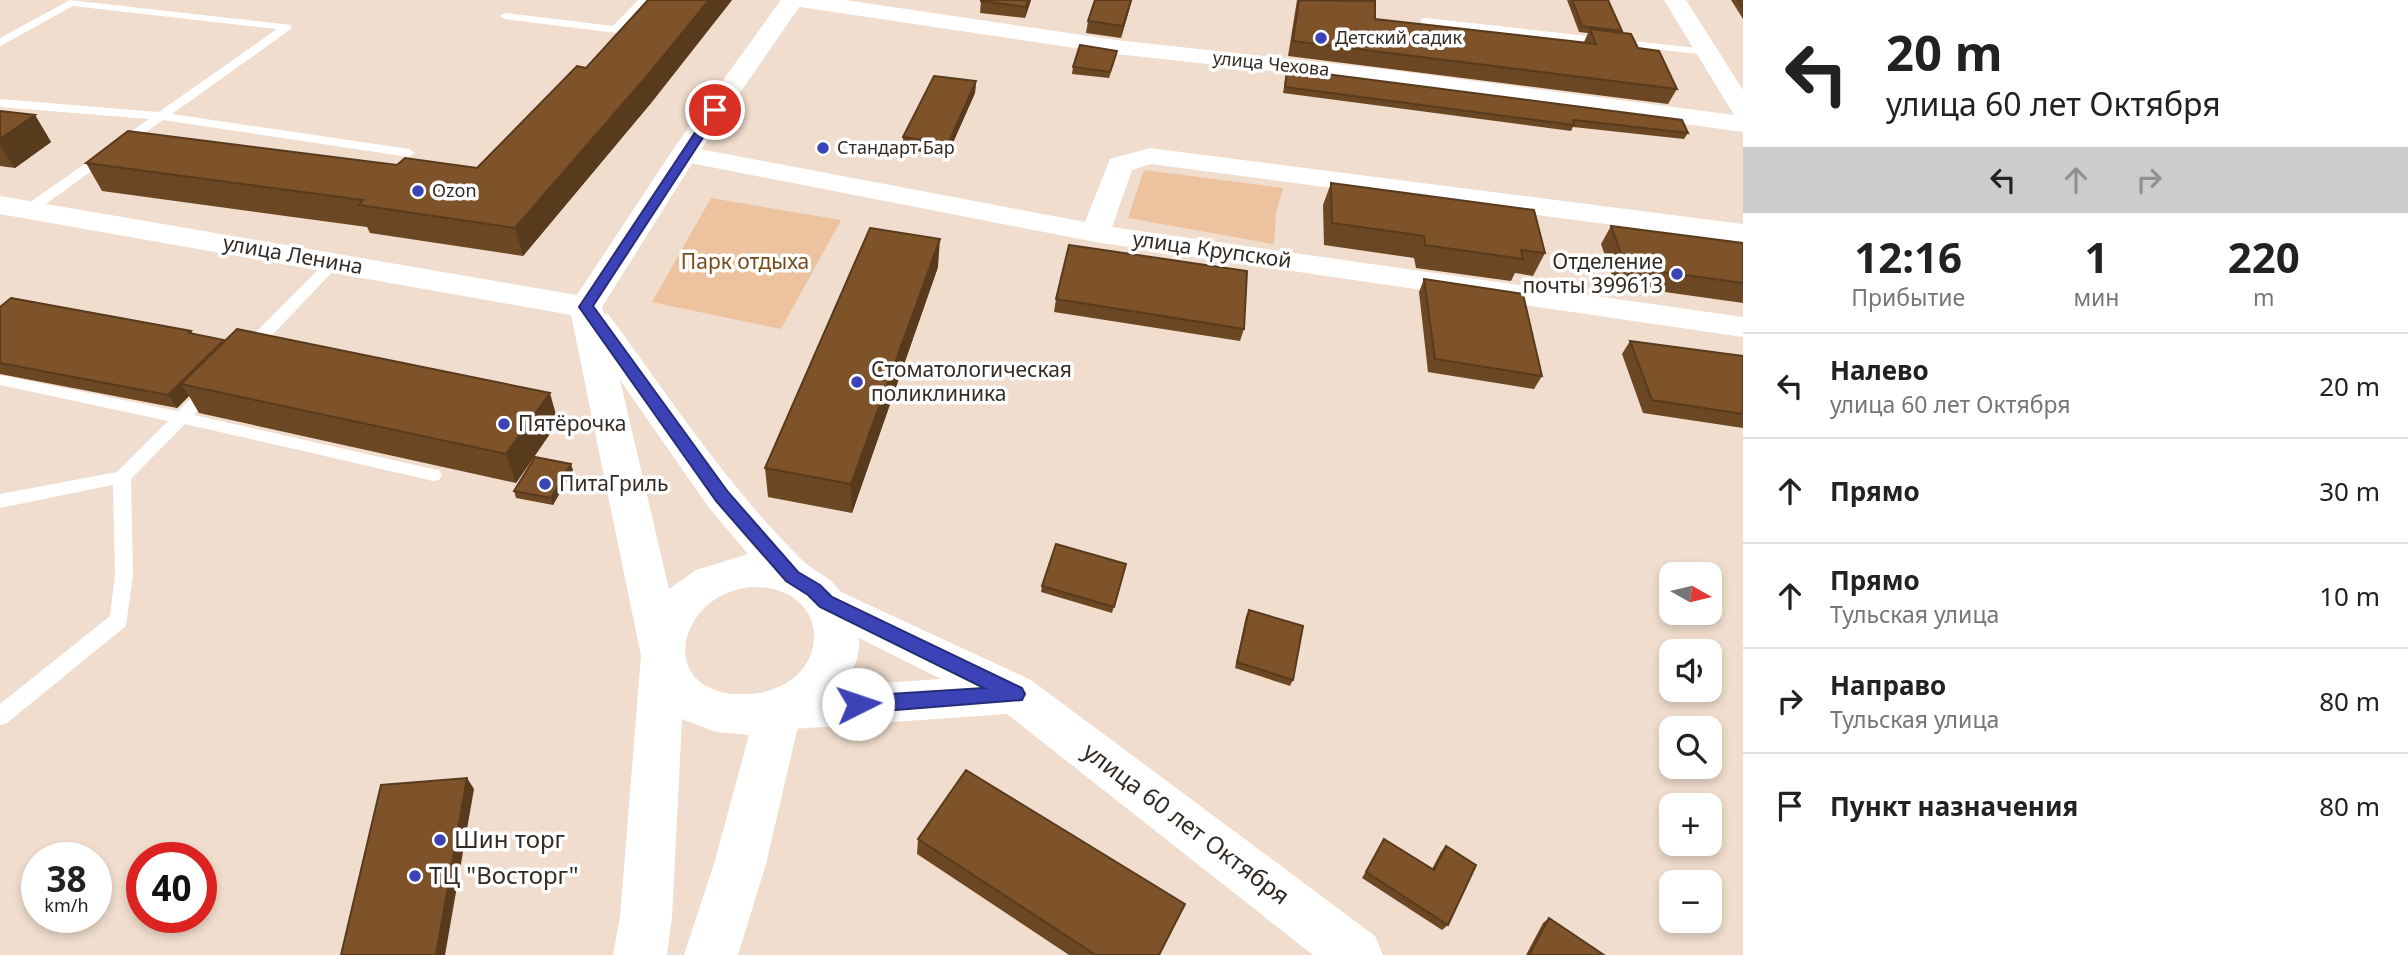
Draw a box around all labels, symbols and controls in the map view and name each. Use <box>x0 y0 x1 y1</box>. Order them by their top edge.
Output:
text: 20 m <box>1886 19 2003 85</box>
place label: Детский садик <box>1335 25 1463 49</box>
icon: left <box>1771 28 1862 119</box>
marker: Детский садик <box>1313 30 1329 46</box>
street label: улица Чехова <box>1212 45 1331 81</box>
pin <box>685 80 745 140</box>
text: улица 60 лет Октября <box>1886 82 2221 125</box>
icon: arrive <box>696 91 734 129</box>
place label: Стандарт Бар <box>837 135 955 159</box>
marker: Стандарт Бар <box>815 140 831 156</box>
icon: left <box>1984 161 2022 199</box>
icon: ahead <box>2057 161 2095 199</box>
icon: right <box>2130 161 2168 199</box>
place label: Ozon <box>432 178 477 202</box>
marker: Ozon <box>410 183 426 199</box>
street label: улица Крупской <box>1131 224 1293 274</box>
street label: улица Ленина <box>221 228 365 280</box>
text: 12:16 <box>1854 228 1962 285</box>
text: 1 <box>2084 228 2108 285</box>
text: 220 <box>2228 228 2300 285</box>
park label: Парк отдыха <box>681 247 809 275</box>
place label: Отделение почты 399613 <box>1522 247 1663 299</box>
marker: Отделение почты 399613 <box>1669 266 1685 282</box>
text: Прибытие <box>1851 281 1965 313</box>
text: мин <box>2073 281 2119 313</box>
text: m <box>2253 281 2275 313</box>
text: Налево <box>1830 352 1929 388</box>
place label: Стоматологическая поликлиника <box>871 355 1072 407</box>
icon: left <box>1771 367 1809 405</box>
text: 20 m <box>2319 368 2380 404</box>
marker: Стоматологическая поликлиника <box>849 374 865 390</box>
text: улица 60 лет Октября <box>1830 388 2071 420</box>
place label: Пятёрочка <box>518 409 626 437</box>
marker: Пятёрочка <box>496 416 512 432</box>
place label: ПитаГриль <box>559 469 669 497</box>
icon: ahead <box>1771 472 1809 510</box>
text: Прямо <box>1830 473 1920 509</box>
text: 30 m <box>2319 473 2380 509</box>
marker: ПитаГриль <box>537 476 553 492</box>
north arrow <box>1659 562 1722 625</box>
map controls <box>1659 562 1722 933</box>
text: Прямо <box>1830 562 1920 598</box>
icon: ahead <box>1771 577 1809 615</box>
text: 10 m <box>2319 578 2380 614</box>
text: Тульская улица <box>1830 598 1999 630</box>
button: sound <box>1659 639 1722 702</box>
position arrow <box>821 667 895 741</box>
text: Направо <box>1830 667 1946 703</box>
icon: right <box>1771 682 1809 720</box>
text: 80 m <box>2319 683 2380 719</box>
text: Тульская улица <box>1830 703 1999 735</box>
button: search <box>1659 716 1722 779</box>
street label: улица 60 лет Октября <box>1077 734 1297 912</box>
icon: arrive <box>1771 787 1809 825</box>
text: Пункт назначения <box>1830 788 2078 824</box>
text: 80 m <box>2319 788 2380 824</box>
button: + <box>1659 793 1722 856</box>
place label: Шин торг <box>454 822 565 855</box>
marker: Шин торг <box>432 832 448 848</box>
speed limit sign: 40 <box>126 842 217 933</box>
text: 38 <box>46 855 87 902</box>
place label: ТЦ "Восторг" <box>429 858 579 891</box>
marker: ТЦ "Восторг" <box>407 868 423 884</box>
button: − <box>1659 870 1722 933</box>
text: km/h <box>44 893 89 917</box>

